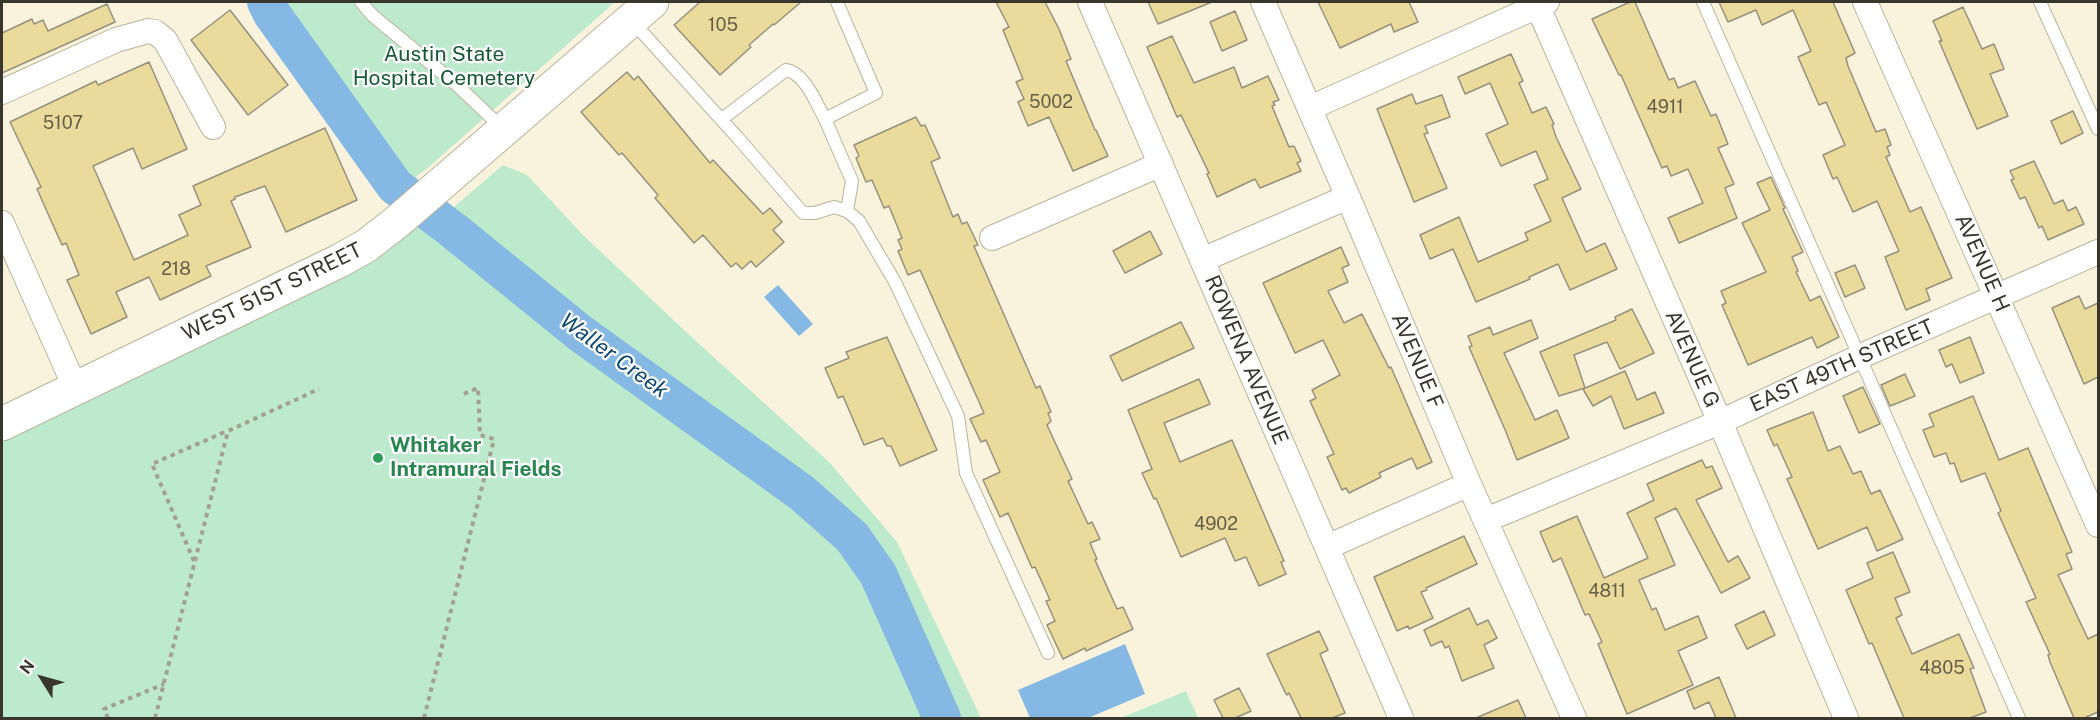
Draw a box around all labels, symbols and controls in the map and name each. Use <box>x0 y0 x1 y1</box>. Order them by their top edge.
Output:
house number: 105 <box>708 14 738 36</box>
park label: Austin State Hospital Cemetery <box>353 42 535 92</box>
house number: 5002 <box>1029 91 1073 113</box>
house number: 4911 <box>1646 96 1684 118</box>
house number: 5107 <box>43 112 83 134</box>
street label: AVENUE H <box>1949 210 2015 316</box>
street label: WEST 51ST STREET <box>178 237 366 347</box>
house number: 218 <box>161 258 191 280</box>
street label: ROWENA AVENUE <box>1199 272 1293 448</box>
street label: AVENUE G <box>1659 306 1725 412</box>
water label: Waller Creek <box>555 308 673 404</box>
street label: AVENUE F <box>1386 310 1448 412</box>
street label: EAST 49TH STREET <box>1746 314 1938 418</box>
place label: Whitaker Intramural Fields <box>390 433 562 483</box>
marker: Whitaker Intramural Fields <box>371 451 385 465</box>
house number: 4902 <box>1194 513 1238 535</box>
house number: 4811 <box>1588 580 1626 602</box>
north arrow <box>12 648 72 708</box>
text: N <box>16 656 39 678</box>
house number: 4805 <box>1919 657 1965 679</box>

